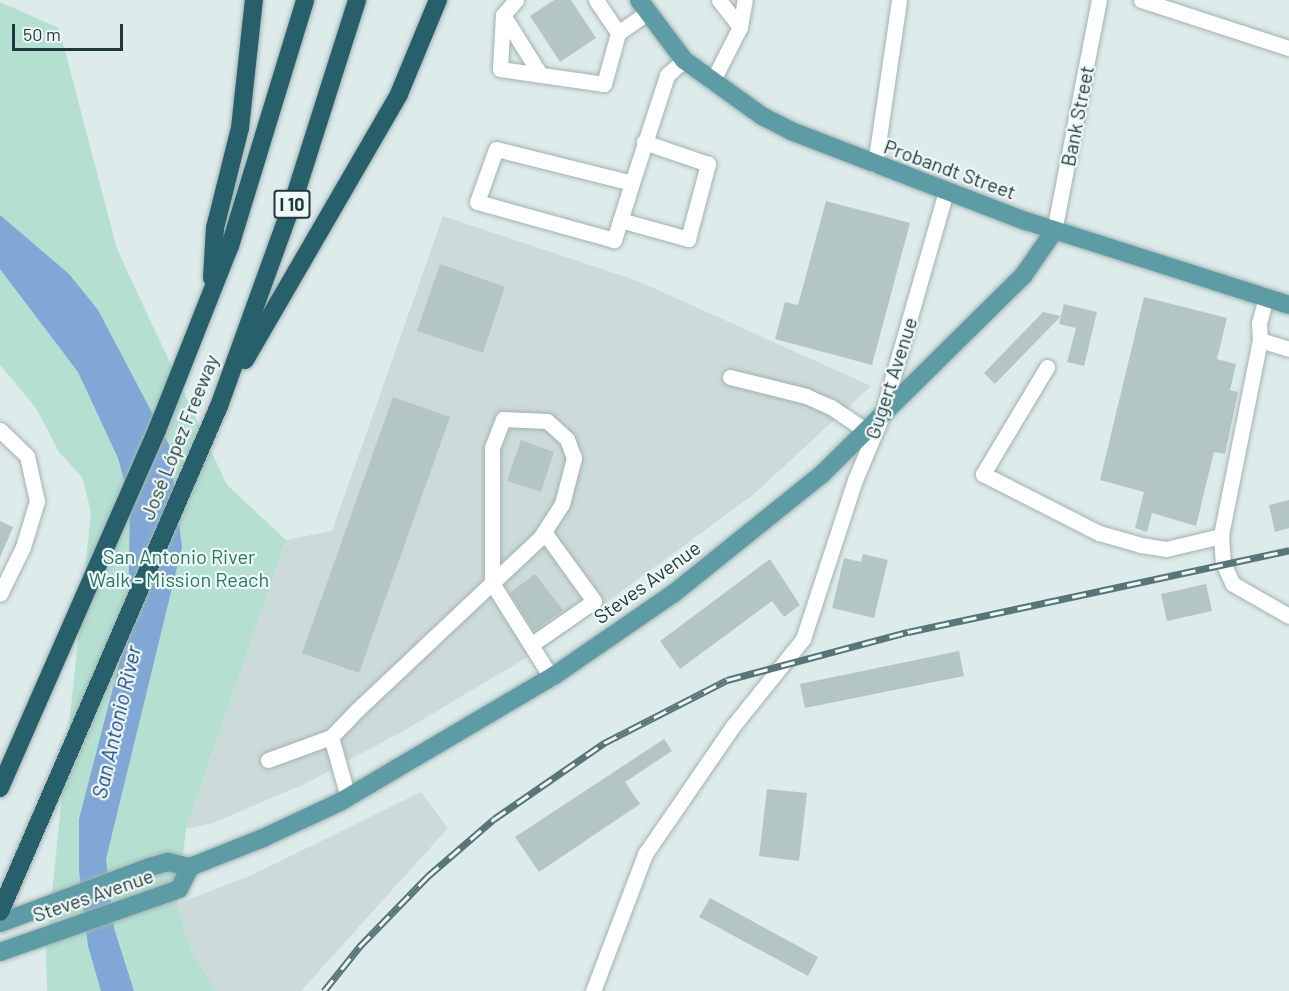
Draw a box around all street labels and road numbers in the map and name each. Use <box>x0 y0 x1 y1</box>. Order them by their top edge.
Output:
street label: Bank Street <box>1055 64 1099 168</box>
street label: Probandt Street <box>881 134 1019 204</box>
road number: I 10 <box>272 189 312 219</box>
street label: Gugert Avenue <box>860 314 922 442</box>
street label: José López Freeway <box>135 351 223 523</box>
street label: Steves Avenue <box>589 535 705 629</box>
street label: Steves Avenue <box>30 863 156 927</box>

